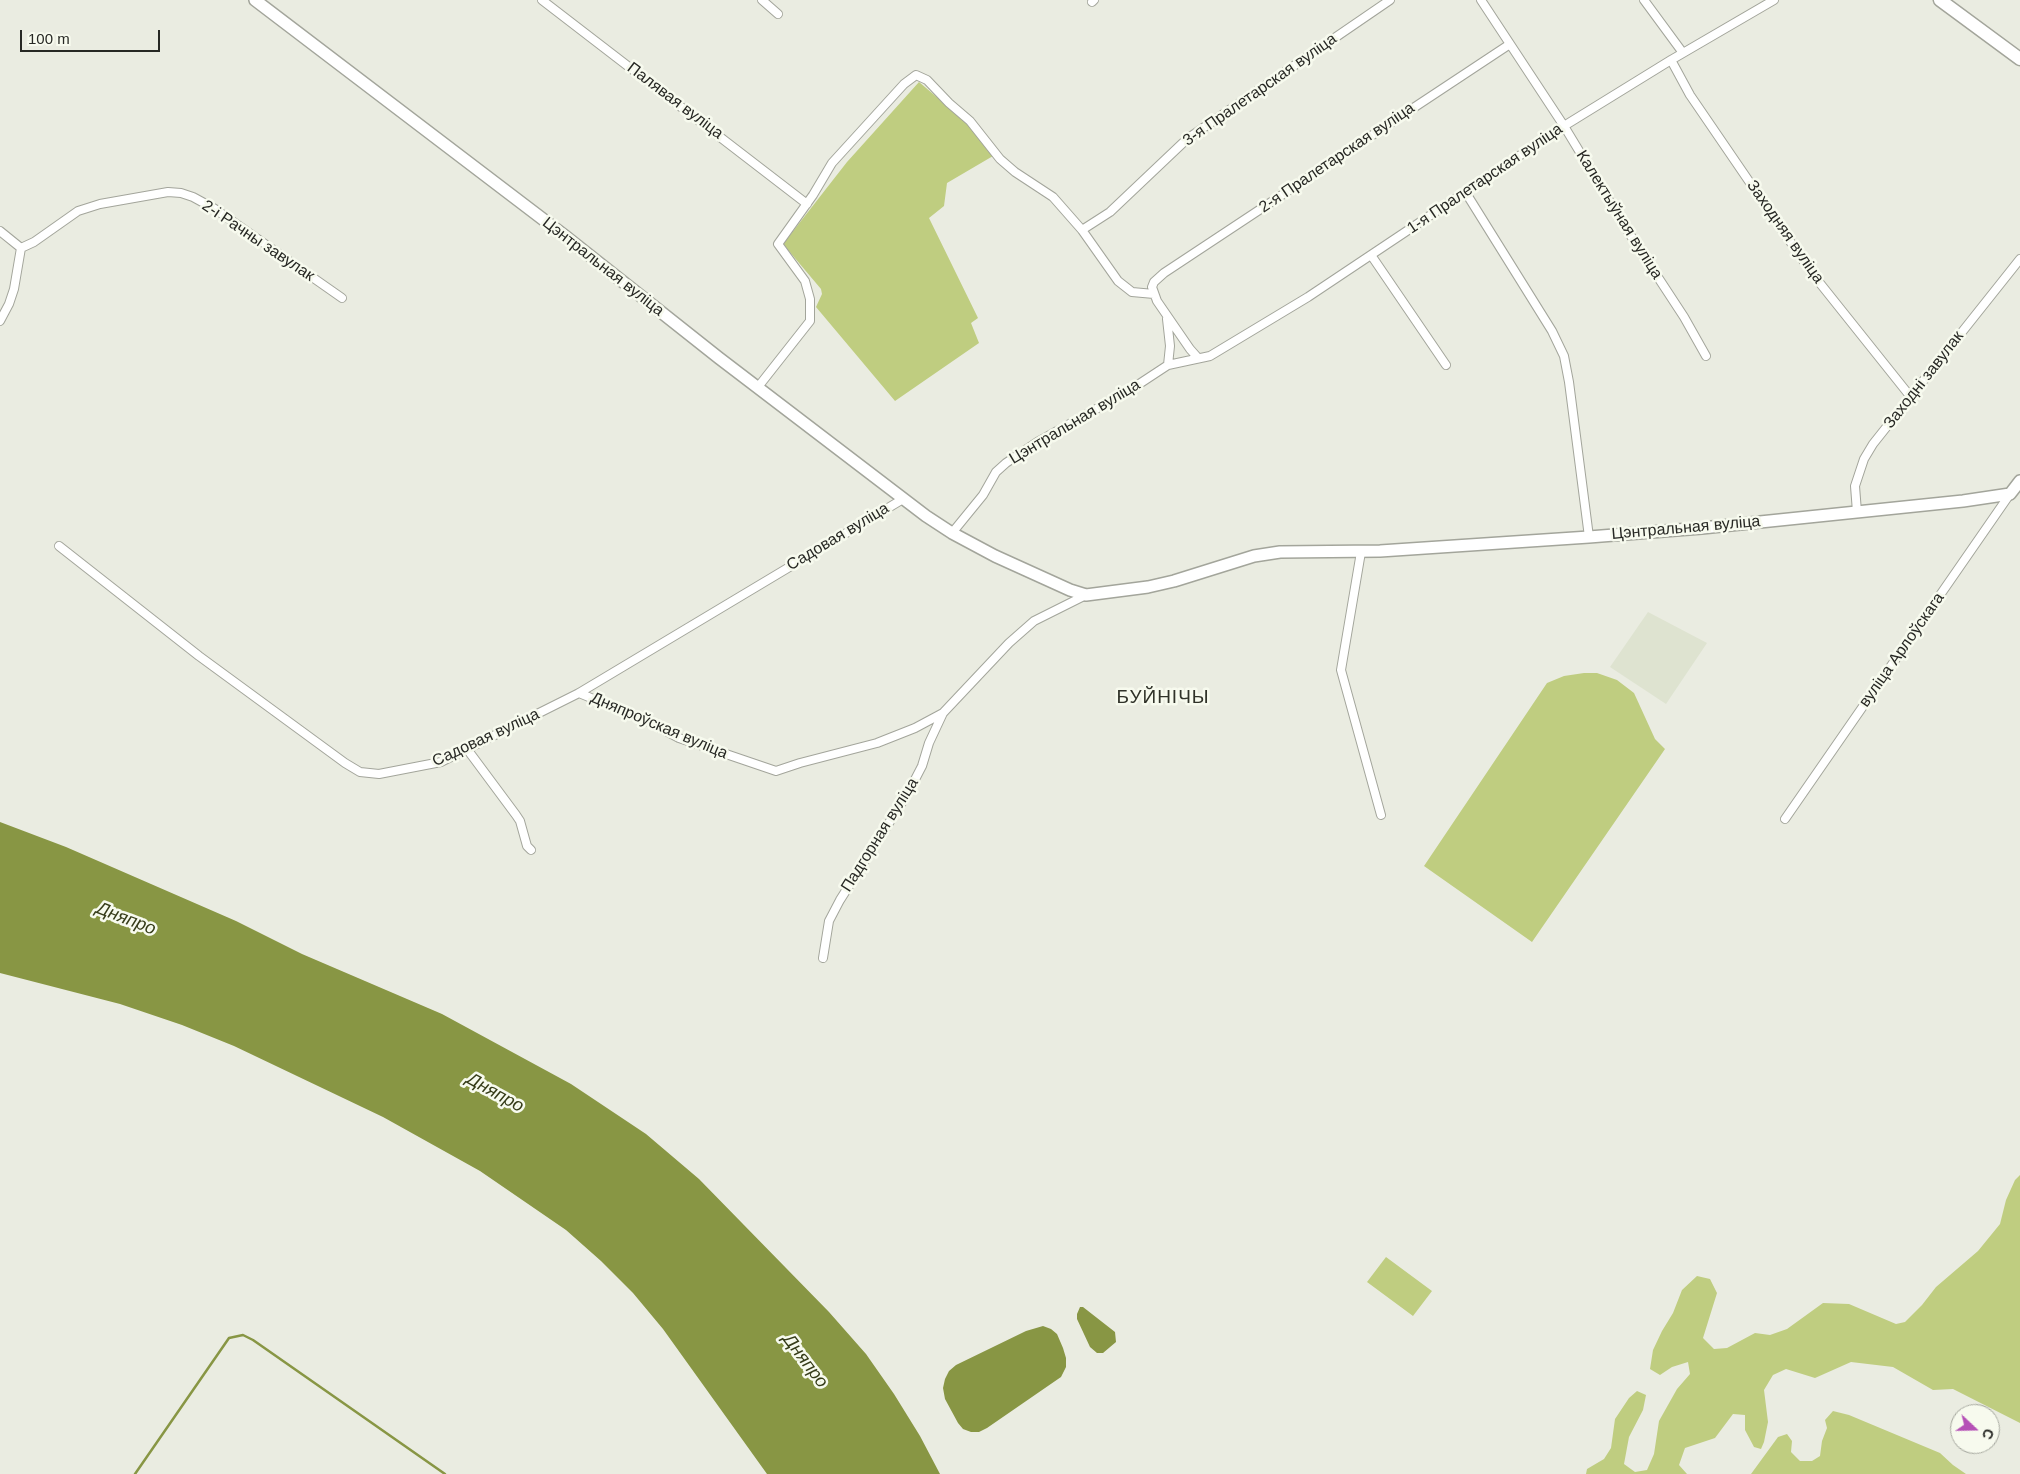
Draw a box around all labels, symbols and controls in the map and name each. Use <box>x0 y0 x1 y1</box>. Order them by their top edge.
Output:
scale bar <box>22 20 162 52</box>
text: 100 m <box>28 30 70 47</box>
street label: 3-я Пралетарская вуліца <box>1179 30 1341 150</box>
street label: Палявая вуліца <box>623 59 727 143</box>
street label: 2-я Пралетарская вуліца <box>1256 99 1418 217</box>
street label: 1-я Пралетарская вуліца <box>1404 120 1566 238</box>
street label: Калектыўная вуліца <box>1572 147 1666 283</box>
street label: Заходняя вуліца <box>1742 177 1828 287</box>
street label: 2-і Рачны завулак <box>198 196 318 286</box>
street label: Цэнтральная вуліца <box>538 213 668 321</box>
street label: Заходні завулак <box>1880 327 1968 433</box>
street label: Цэнтральная вуліца <box>1006 375 1144 469</box>
street label: Садовая вуліца <box>783 499 893 575</box>
street label: Цэнтральная вуліца <box>1611 512 1761 544</box>
street label: вуліца Арлоўскага <box>1855 589 1949 711</box>
district label: БУЙНІЧЫ <box>1116 687 1210 709</box>
street label: Дняпроўская вуліца <box>588 688 730 764</box>
street label: Садовая вуліца <box>429 705 543 771</box>
street label: Падгорная вуліца <box>837 775 923 895</box>
water label: Дняпро <box>93 898 159 940</box>
water label: Дняпро <box>463 1068 527 1118</box>
water label: Дняпро <box>778 1330 832 1392</box>
north arrow <box>1950 1404 2000 1454</box>
text: С <box>1979 1426 1997 1442</box>

